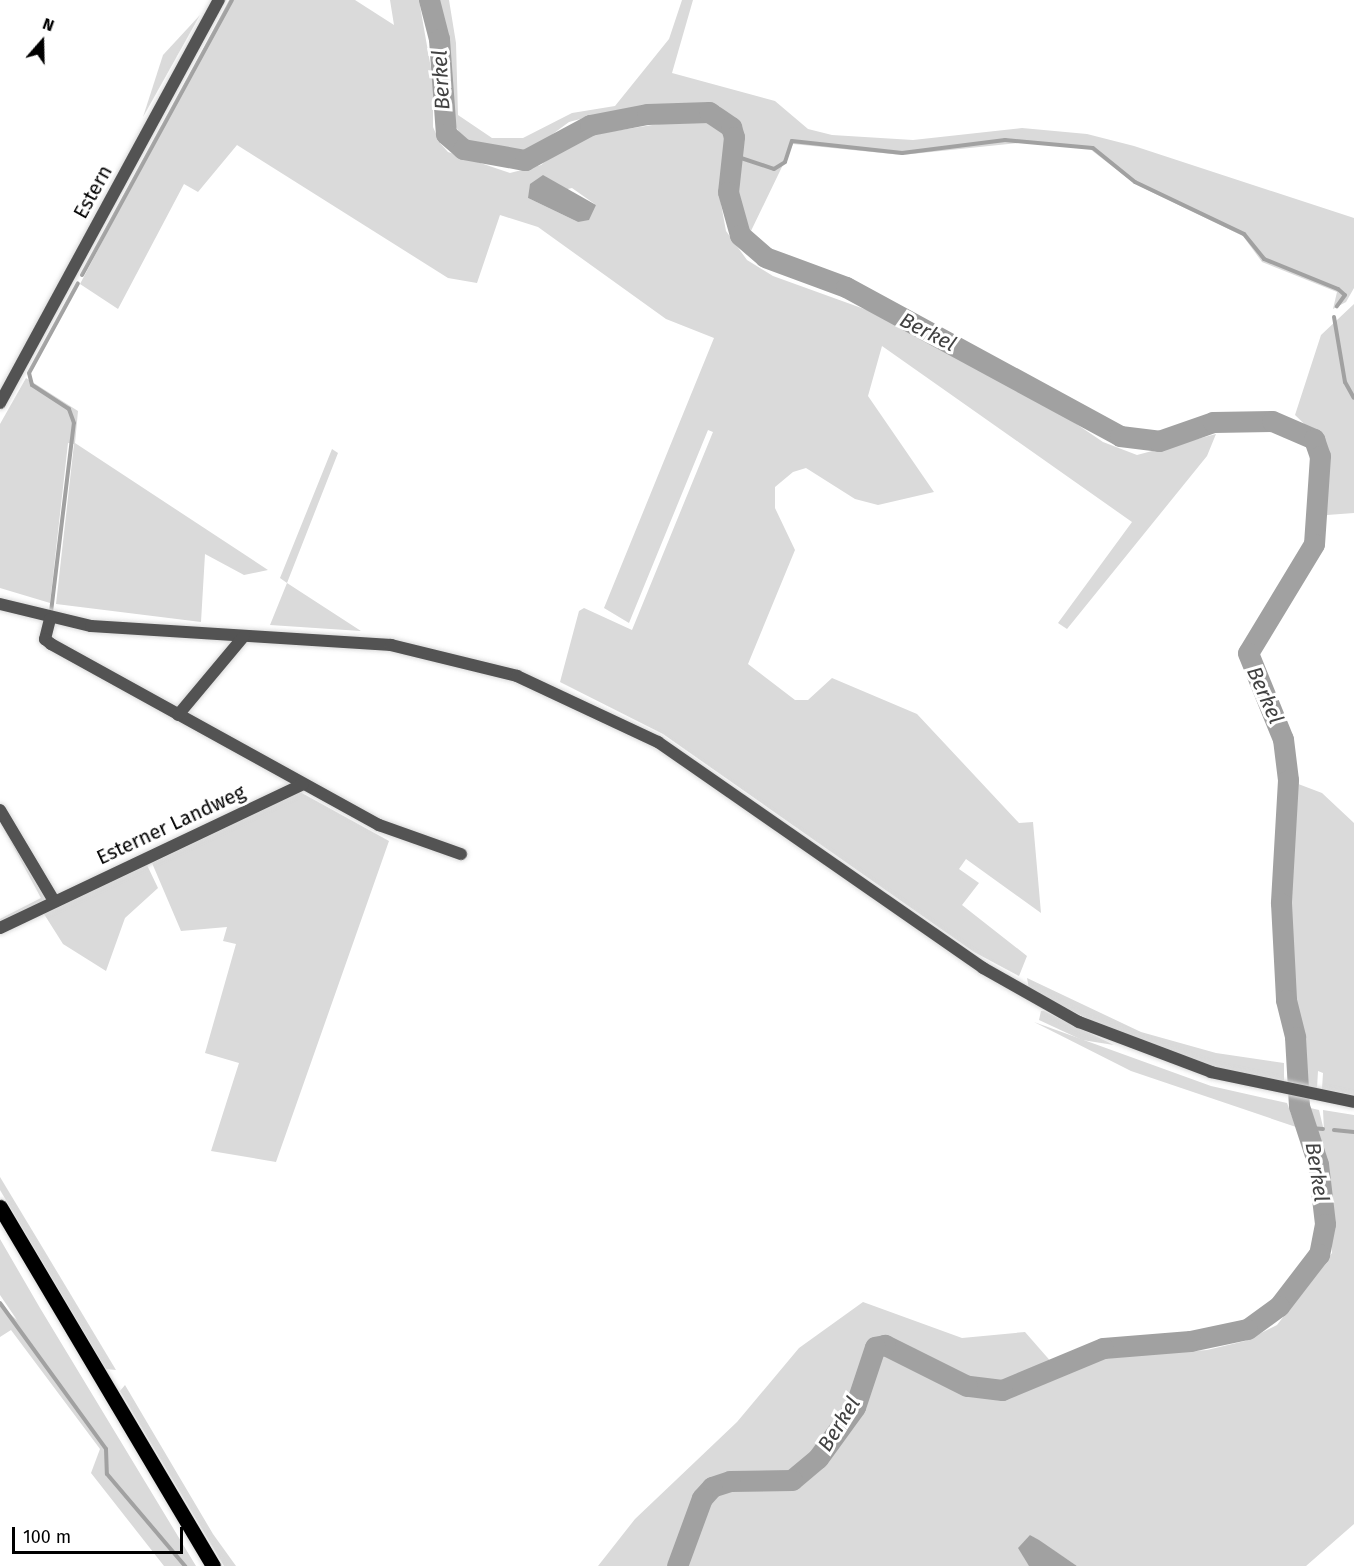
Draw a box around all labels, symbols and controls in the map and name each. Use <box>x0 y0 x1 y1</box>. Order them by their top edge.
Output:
north arrow <box>12 12 72 72</box>
text: N <box>40 14 57 35</box>
water label: Berkel <box>427 49 455 111</box>
street label: Estern <box>69 161 117 223</box>
water label: Berkel <box>896 307 960 357</box>
water label: Berkel <box>1241 663 1289 727</box>
street label: Esterner Landweg <box>93 780 249 870</box>
water label: Berkel <box>1300 1140 1334 1204</box>
water label: Berkel <box>812 1392 866 1456</box>
scale bar <box>15 1515 186 1553</box>
text: 100 m <box>23 1526 71 1548</box>

